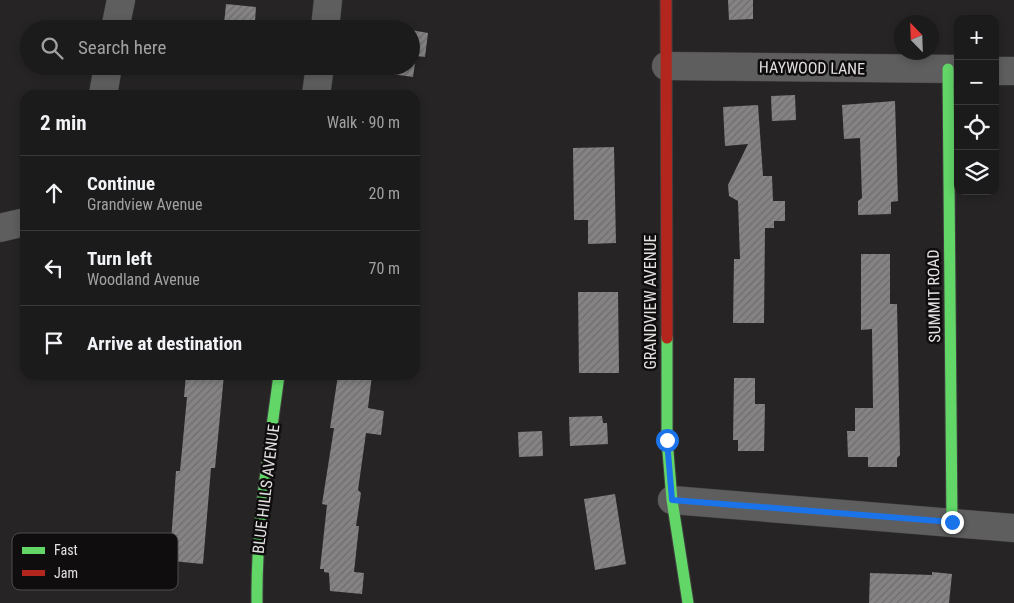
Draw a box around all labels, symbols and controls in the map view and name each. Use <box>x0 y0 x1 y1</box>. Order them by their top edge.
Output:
north arrow <box>894 15 939 60</box>
map controls <box>954 15 999 195</box>
button: + <box>954 15 999 60</box>
search box <box>20 20 420 75</box>
icon: search <box>38 34 66 62</box>
text: Search here <box>78 36 166 59</box>
street label: HAYWOOD LANE <box>759 58 865 78</box>
button: − <box>954 60 999 105</box>
button: locate <box>954 105 999 150</box>
text: 2 min <box>40 111 87 135</box>
text: Walk · 90 m <box>327 113 400 132</box>
button: layers <box>954 150 999 195</box>
text: Continue <box>87 172 155 195</box>
icon: ahead <box>40 179 68 207</box>
text: 20 m <box>368 184 400 203</box>
text: Grandview Avenue <box>87 195 203 214</box>
street label: GRANDVIEW AVENUE <box>641 234 660 370</box>
text: Turn left <box>87 247 152 270</box>
street label: SUMMIT ROAD <box>924 249 944 343</box>
icon: left <box>40 254 68 282</box>
text: 70 m <box>368 259 400 278</box>
text: Woodland Avenue <box>87 270 200 289</box>
icon: arrive <box>40 329 68 357</box>
text: Arrive at destination <box>87 332 242 355</box>
street label: BLUE HILLS AVENUE <box>249 423 283 555</box>
route start <box>656 429 679 452</box>
route end <box>941 511 964 534</box>
legend <box>12 533 178 590</box>
text: Fast <box>54 542 78 558</box>
text: Jam <box>54 565 78 581</box>

